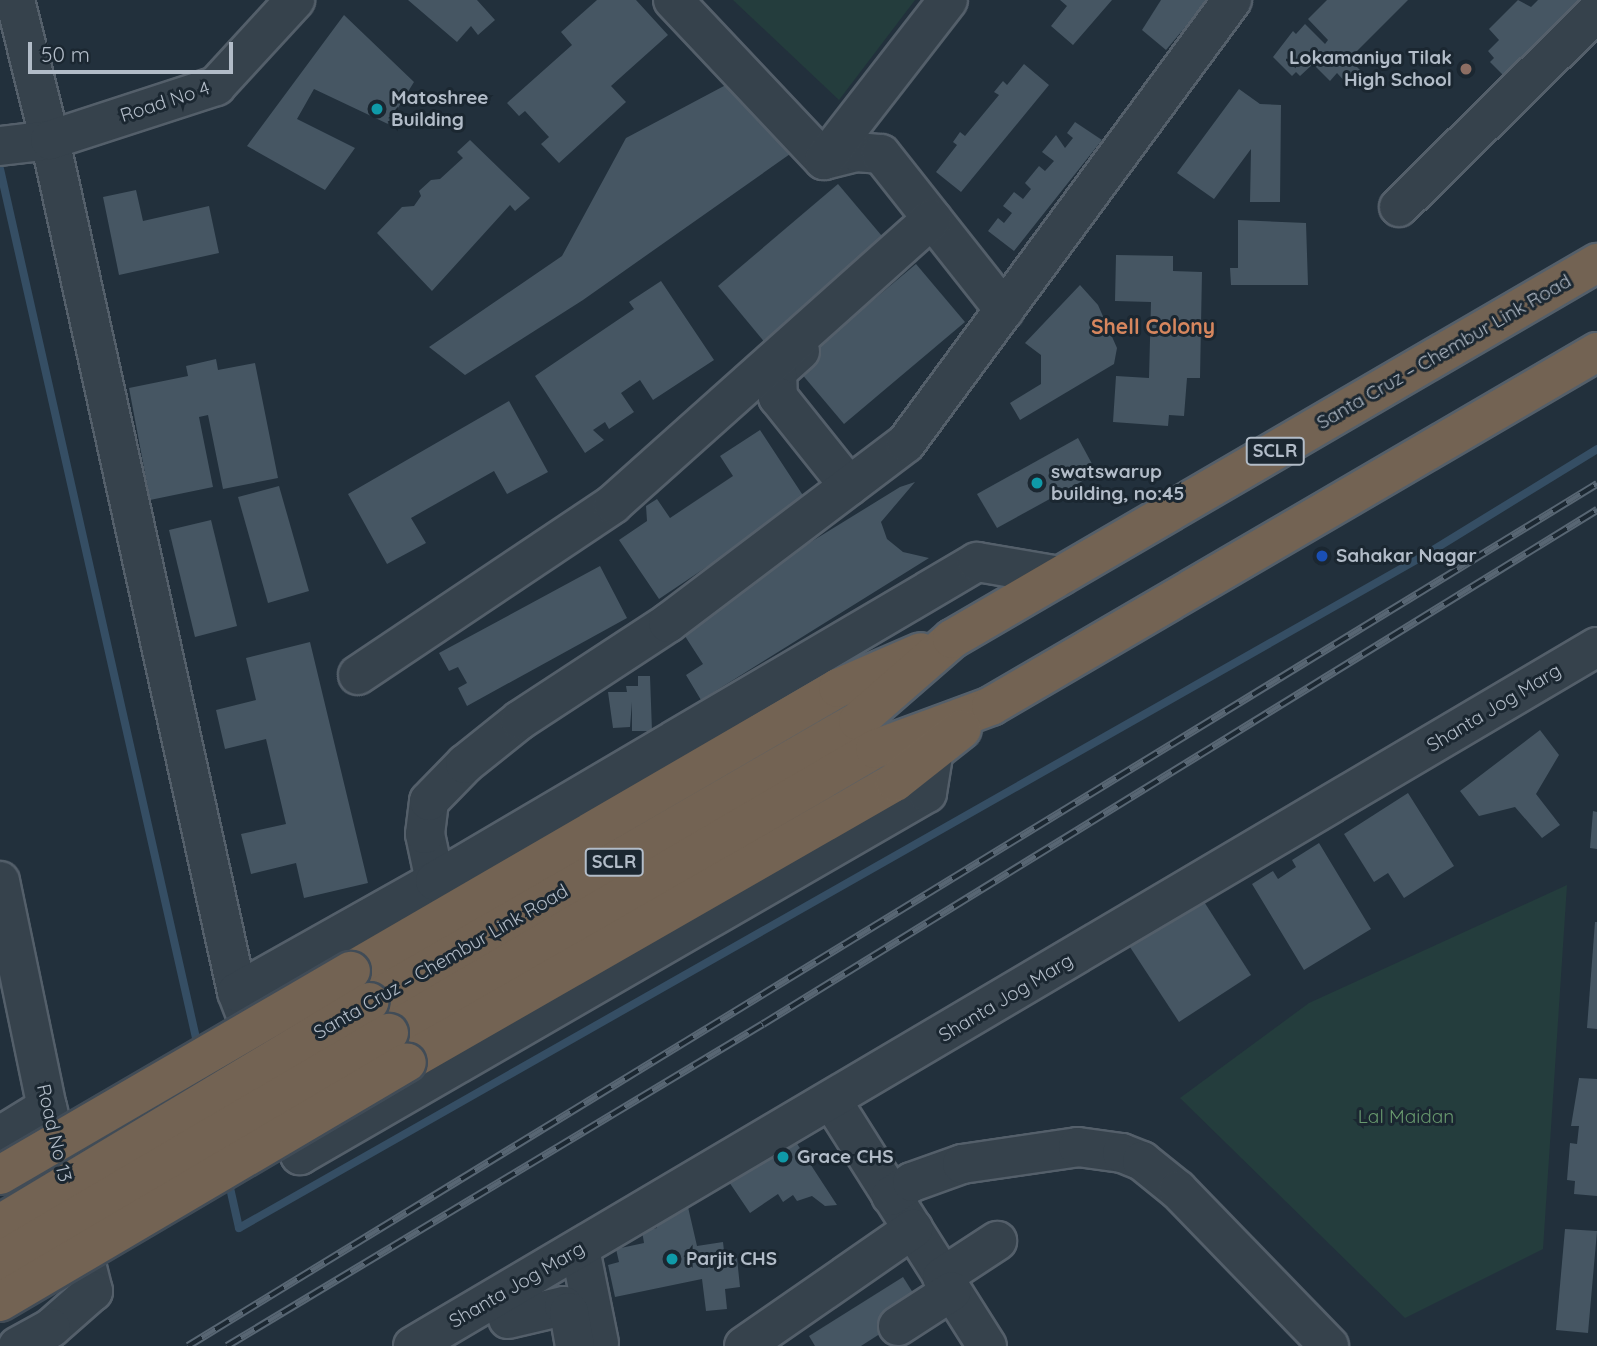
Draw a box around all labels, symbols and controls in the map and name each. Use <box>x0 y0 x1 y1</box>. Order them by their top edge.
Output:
scale bar <box>32 28 236 72</box>
text: 50 m <box>41 41 90 67</box>
place label: Lokamaniya Tilak High School <box>1289 47 1452 91</box>
marker: Lokamaniya Tilak High School <box>1458 61 1474 77</box>
street label: Road No 4 <box>117 77 213 127</box>
place label: Matoshree Building <box>391 87 489 131</box>
marker: Matoshree Building <box>369 101 385 117</box>
street label: Santa Cruz – Chembur Link Road <box>1313 270 1575 434</box>
district label: Shell Colony <box>1091 313 1215 339</box>
road number: SCLR <box>1245 436 1305 466</box>
place label: swatswarup building, no:45 <box>1051 461 1184 505</box>
marker: swatswarup building, no:45 <box>1029 475 1045 491</box>
place label: Sahakar Nagar <box>1336 545 1477 567</box>
marker: Sahakar Nagar <box>1314 548 1330 564</box>
street label: Shanta Jog Marg <box>1423 659 1565 757</box>
road number: SCLR <box>584 848 644 876</box>
street label: Santa Cruz – Chembur Link Road <box>310 880 572 1044</box>
street label: Shanta Jog Marg <box>935 949 1077 1047</box>
street label: Road No 13 <box>32 1082 76 1184</box>
park label: Lal Maidan <box>1358 1106 1454 1128</box>
place label: Grace CHS <box>797 1146 894 1168</box>
marker: Grace CHS <box>775 1149 791 1165</box>
street label: Shanta Jog Marg <box>445 1237 589 1333</box>
place label: Parjit CHS <box>686 1248 777 1270</box>
marker: Parjit CHS <box>664 1251 680 1267</box>

